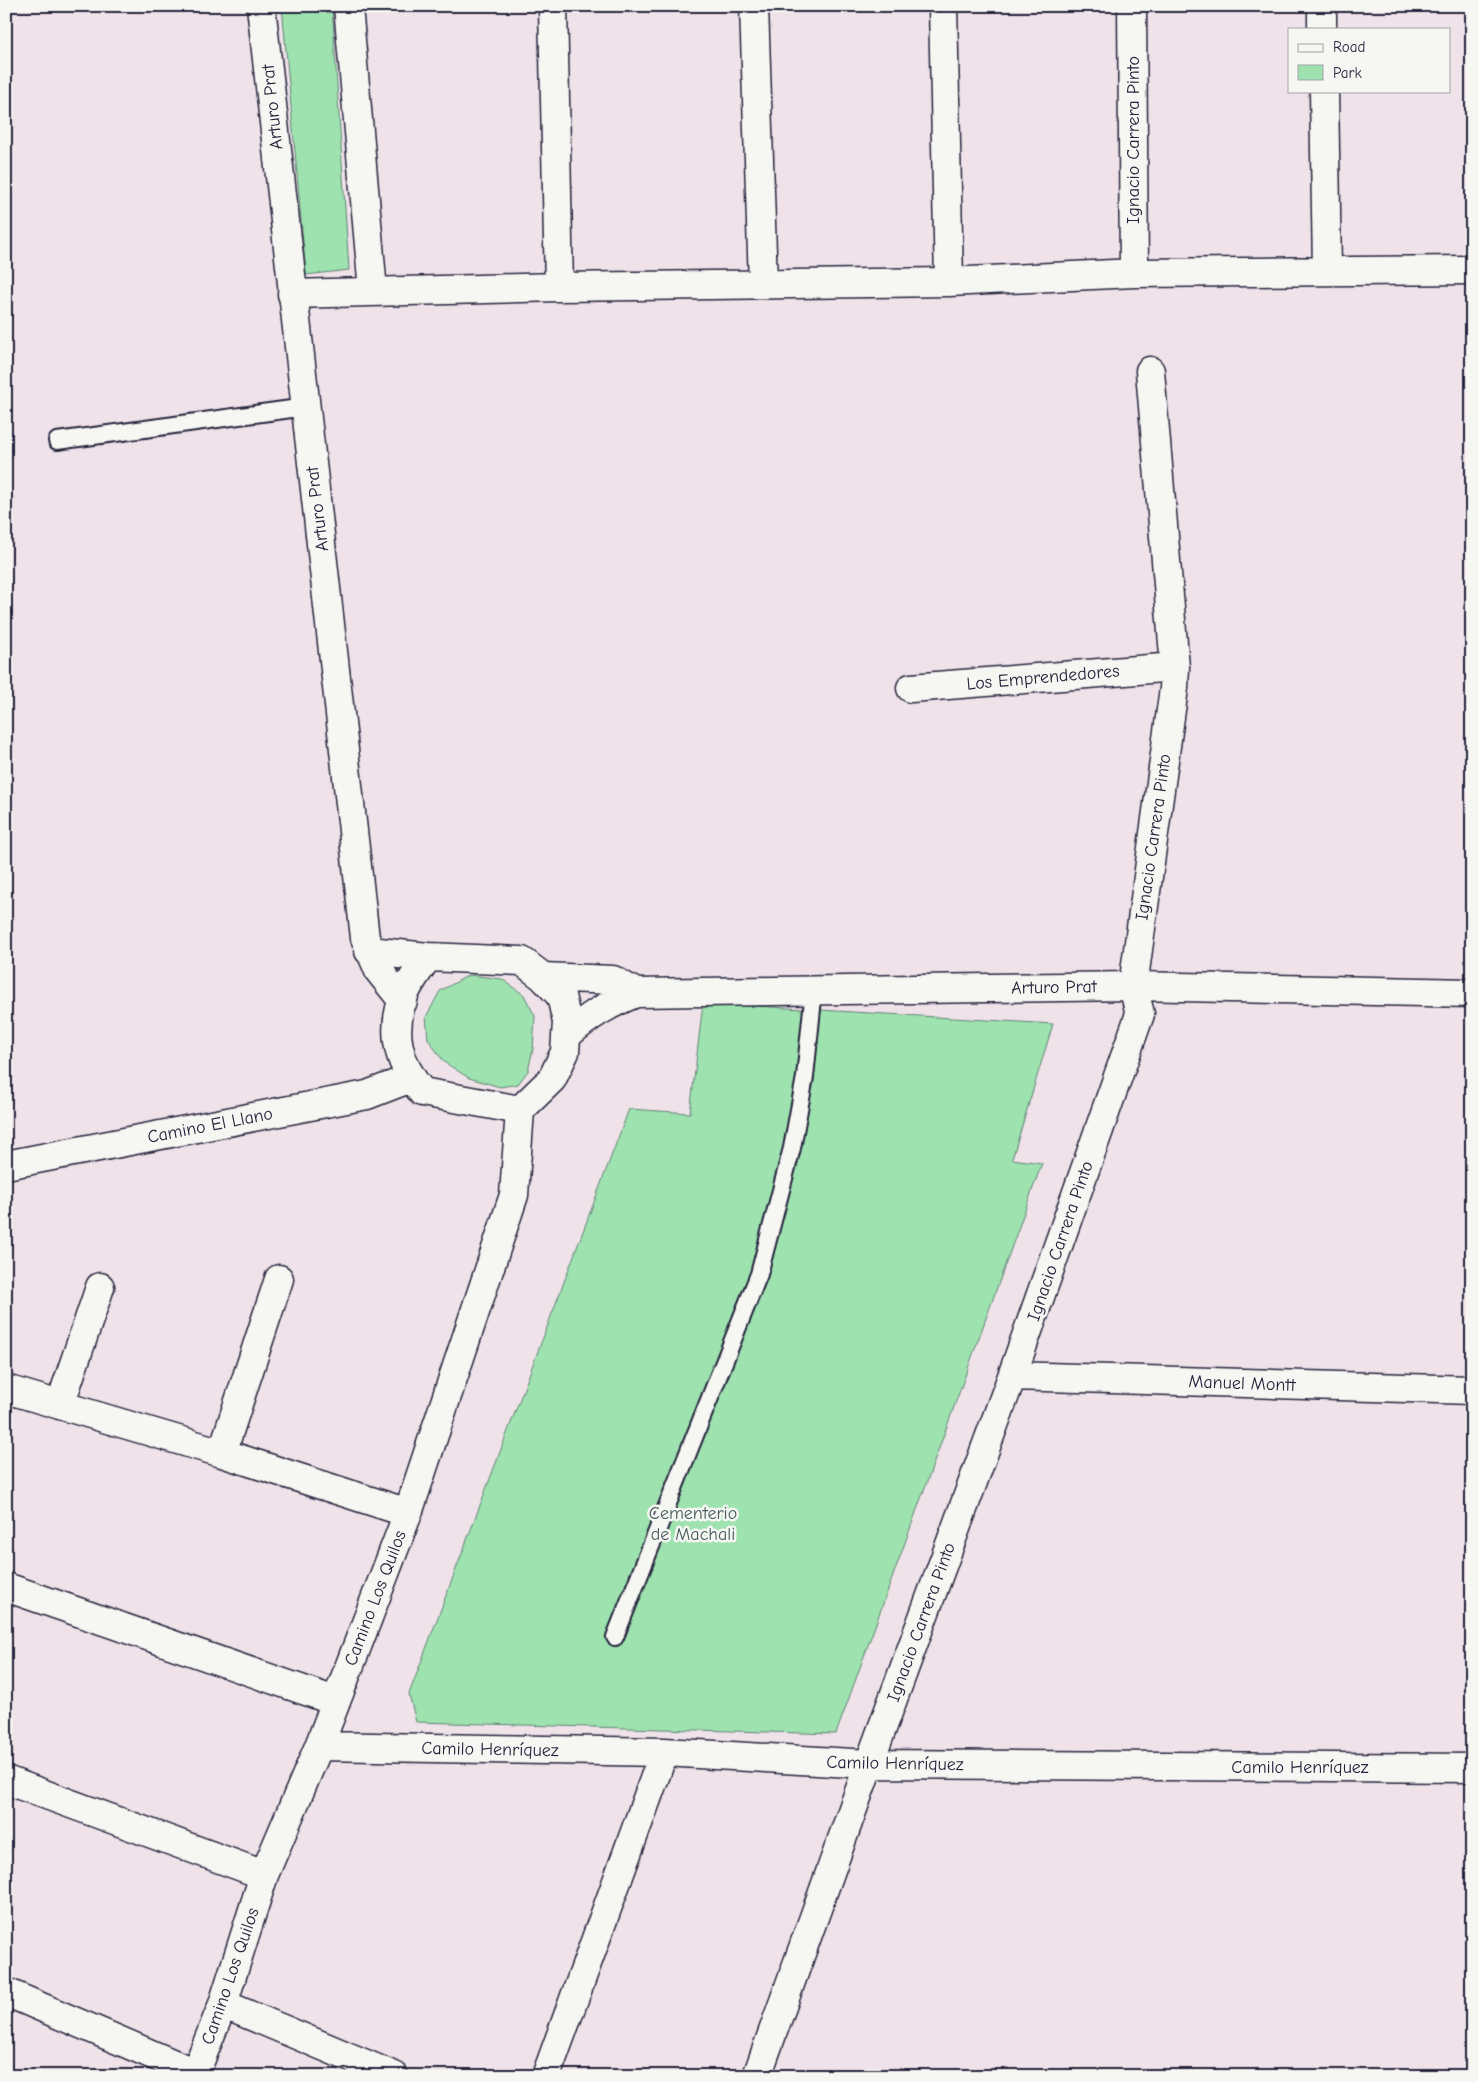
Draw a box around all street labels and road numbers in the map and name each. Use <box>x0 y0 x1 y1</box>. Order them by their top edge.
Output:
street label: Ignacio Carrera Pinto <box>1123 56 1144 224</box>
street label: Arturo Prat <box>257 62 287 151</box>
street label: Arturo Prat <box>302 464 333 553</box>
street label: Los Emprendedores <box>966 660 1120 695</box>
street label: Ignacio Carrera Pinto <box>1131 753 1176 922</box>
street label: Arturo Prat <box>1011 976 1098 999</box>
street label: Camino El Llano <box>146 1103 275 1148</box>
street label: Ignacio Carrera Pinto <box>1023 1158 1098 1324</box>
street label: Manuel Montt <box>1188 1371 1297 1396</box>
street label: Camino Los Quilos <box>340 1528 411 1669</box>
street label: Ignacio Carrera Pinto <box>883 1540 960 1705</box>
street label: Camilo Henríquez <box>421 1738 559 1761</box>
street label: Camilo Henríquez <box>826 1752 964 1775</box>
street label: Camilo Henríquez <box>1231 1757 1369 1778</box>
street label: Camino Los Quilos <box>197 1905 264 2047</box>

